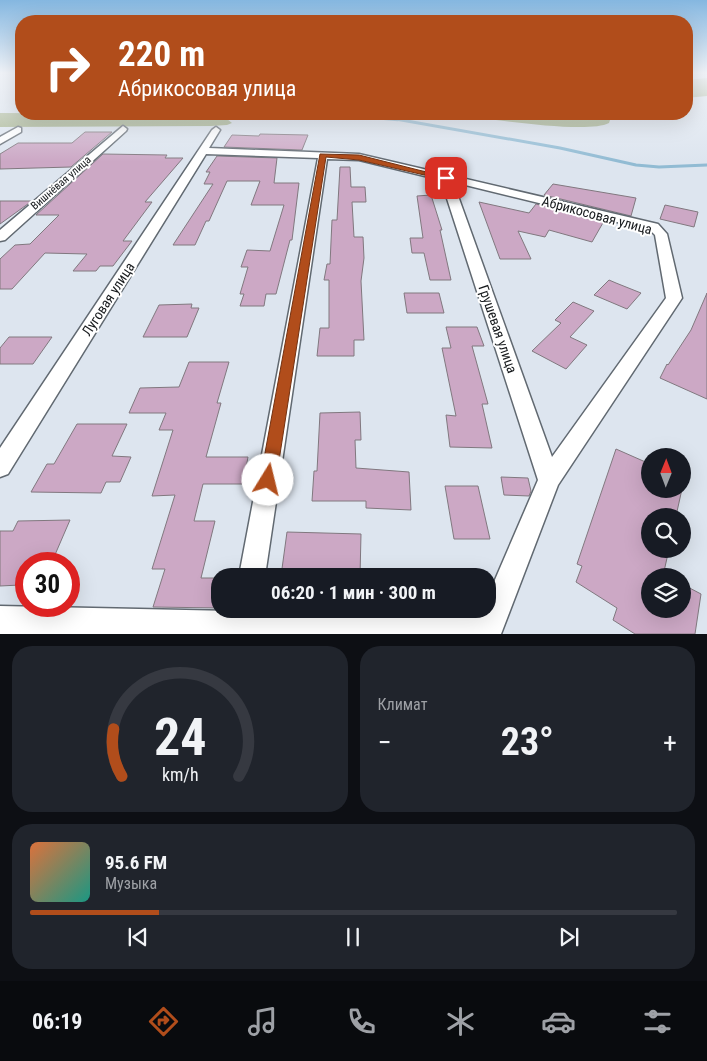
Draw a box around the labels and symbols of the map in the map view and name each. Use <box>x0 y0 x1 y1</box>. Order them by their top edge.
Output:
street label: Вишнёвая улица <box>28 153 94 213</box>
pin <box>425 157 467 199</box>
street label: Абрикосовая улица <box>540 193 654 237</box>
street label: Луговая улица <box>78 259 138 339</box>
street label: Грушевая улица <box>475 283 521 375</box>
north arrow <box>641 448 691 498</box>
position arrow <box>241 453 293 505</box>
speed limit sign: 30 <box>15 552 80 617</box>

